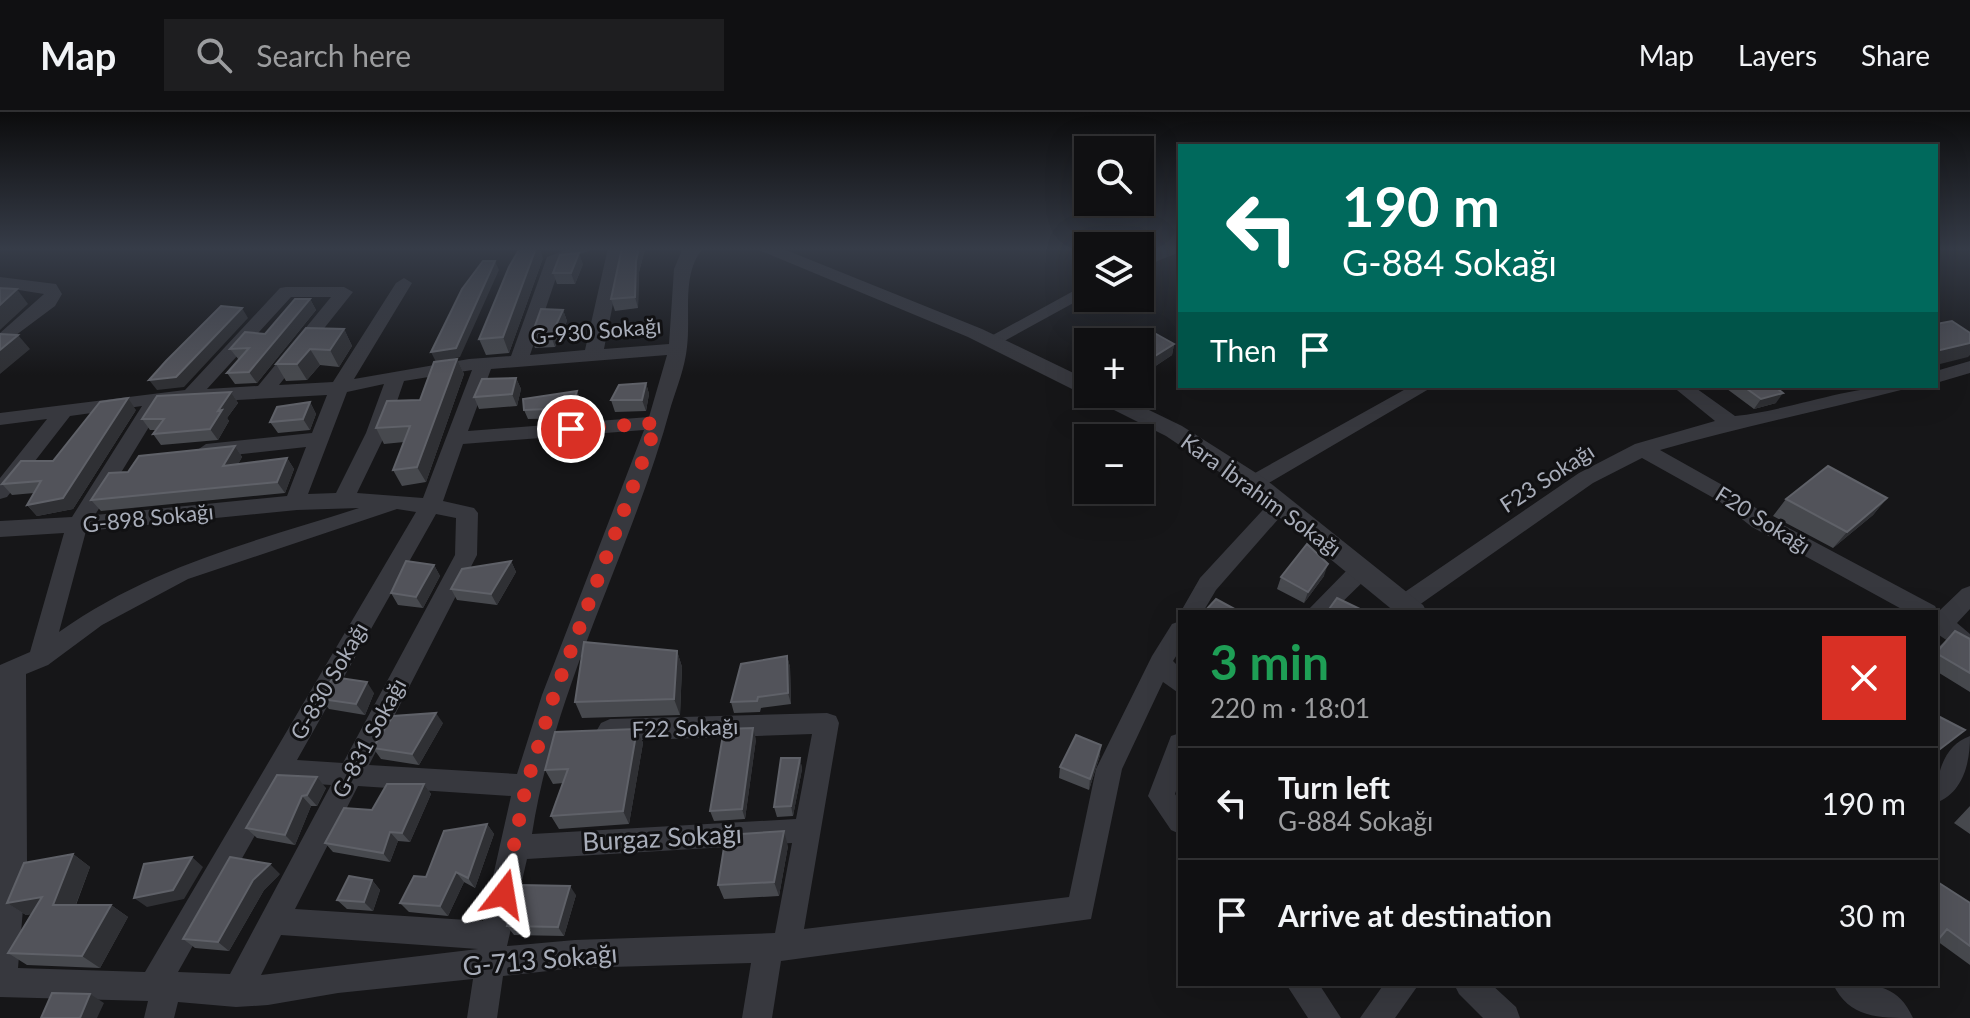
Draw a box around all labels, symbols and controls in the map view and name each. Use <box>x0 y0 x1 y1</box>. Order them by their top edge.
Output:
search box <box>164 19 724 91</box>
text: Map <box>40 32 116 78</box>
icon: search <box>192 33 236 77</box>
text: Search here <box>256 37 411 73</box>
text: Map <box>1639 38 1694 72</box>
text: Layers <box>1738 38 1817 72</box>
text: Share <box>1861 38 1930 72</box>
map controls <box>1074 136 1154 504</box>
button: search <box>1074 136 1154 216</box>
text: 190 m <box>1342 172 1500 239</box>
icon: left <box>1210 176 1314 280</box>
button: layers <box>1074 232 1154 312</box>
text: G-884 Sokağı <box>1342 240 1557 284</box>
street label: G-930 Sokağı <box>529 311 663 350</box>
button: + <box>1074 328 1154 408</box>
icon: arrive <box>1293 328 1337 372</box>
text: Then <box>1210 332 1277 368</box>
pin <box>537 395 605 463</box>
icon: arrive <box>549 407 593 451</box>
button: − <box>1074 424 1154 504</box>
street label: Kara İbrahim Sokağı <box>1176 427 1347 562</box>
street label: F23 Sokağı <box>1495 437 1599 518</box>
street label: F20 Sokağı <box>1711 480 1816 559</box>
street label: G-898 Sokağı <box>81 497 215 538</box>
street label: G-830 Sokağı <box>284 617 373 744</box>
text: 3 min <box>1210 633 1329 690</box>
button: close <box>1822 636 1906 720</box>
street label: G-831 Sokağı <box>326 673 411 802</box>
text: 220 m · 18:01 <box>1210 692 1370 724</box>
street label: F22 Sokağı <box>631 712 739 743</box>
text: Turn left <box>1278 769 1390 805</box>
icon: left <box>1210 781 1254 825</box>
text: 190 m <box>1821 785 1906 821</box>
text: G-884 Sokağı <box>1278 805 1433 837</box>
street label: Burgaz Sokağı <box>581 817 743 857</box>
position arrow <box>462 852 546 936</box>
icon: arrive <box>1210 893 1254 937</box>
text: Arrive at destination <box>1278 897 1552 933</box>
text: 30 m <box>1839 897 1906 933</box>
street label: G-713 Sokağı <box>461 936 619 982</box>

